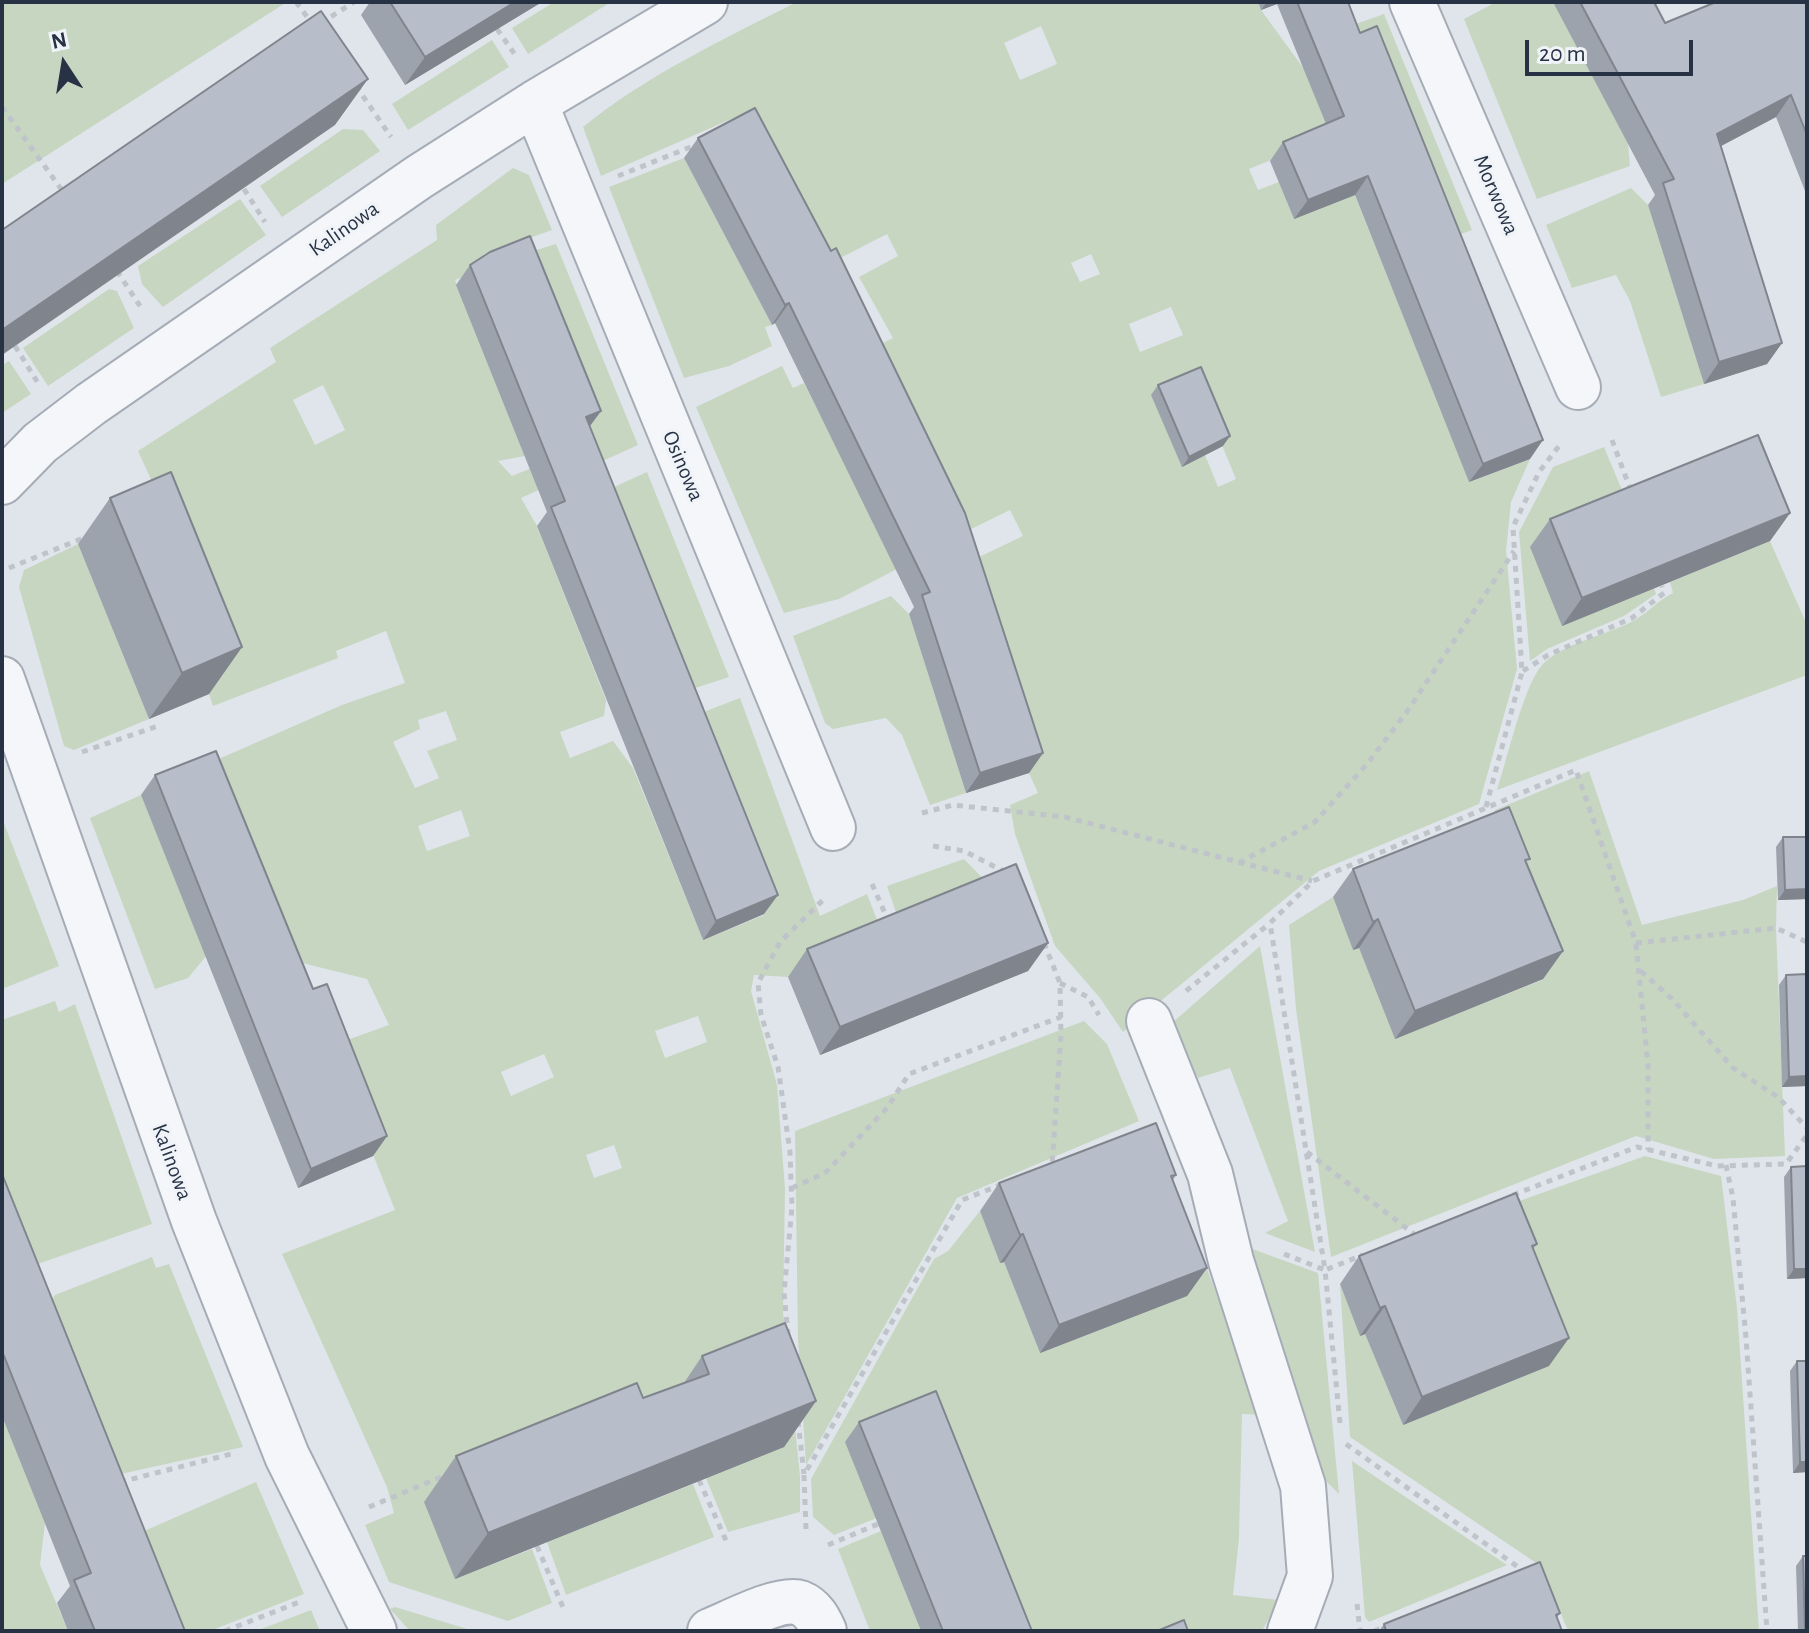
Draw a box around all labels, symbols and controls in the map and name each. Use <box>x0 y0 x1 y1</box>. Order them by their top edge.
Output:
north arrow <box>24 24 104 104</box>
scale bar <box>1529 24 1697 74</box>
text: N <box>49 28 69 53</box>
text: 20 m <box>1539 42 1586 66</box>
street label: Morwowa <box>1467 151 1525 239</box>
street label: Kalinowa <box>304 195 384 263</box>
street label: Osinowa <box>656 427 710 505</box>
street label: Kalinowa <box>146 1120 198 1204</box>

